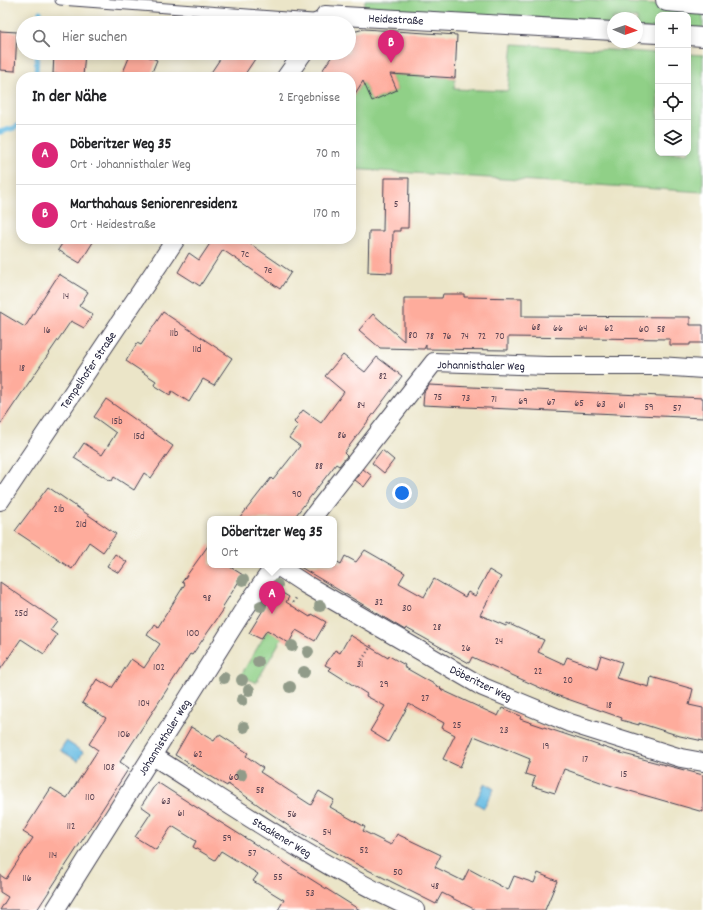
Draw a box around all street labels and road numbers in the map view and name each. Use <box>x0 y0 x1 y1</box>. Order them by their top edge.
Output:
street label: Heidestraße <box>368 11 424 30</box>
street label: Tempelhofer Straße <box>57 329 122 413</box>
street label: Johannisthaler Weg <box>437 357 525 376</box>
street label: Döberitzer Weg <box>446 662 514 707</box>
street label: Johannisthaler Weg <box>135 696 196 779</box>
street label: Staakener Weg <box>248 814 314 863</box>

